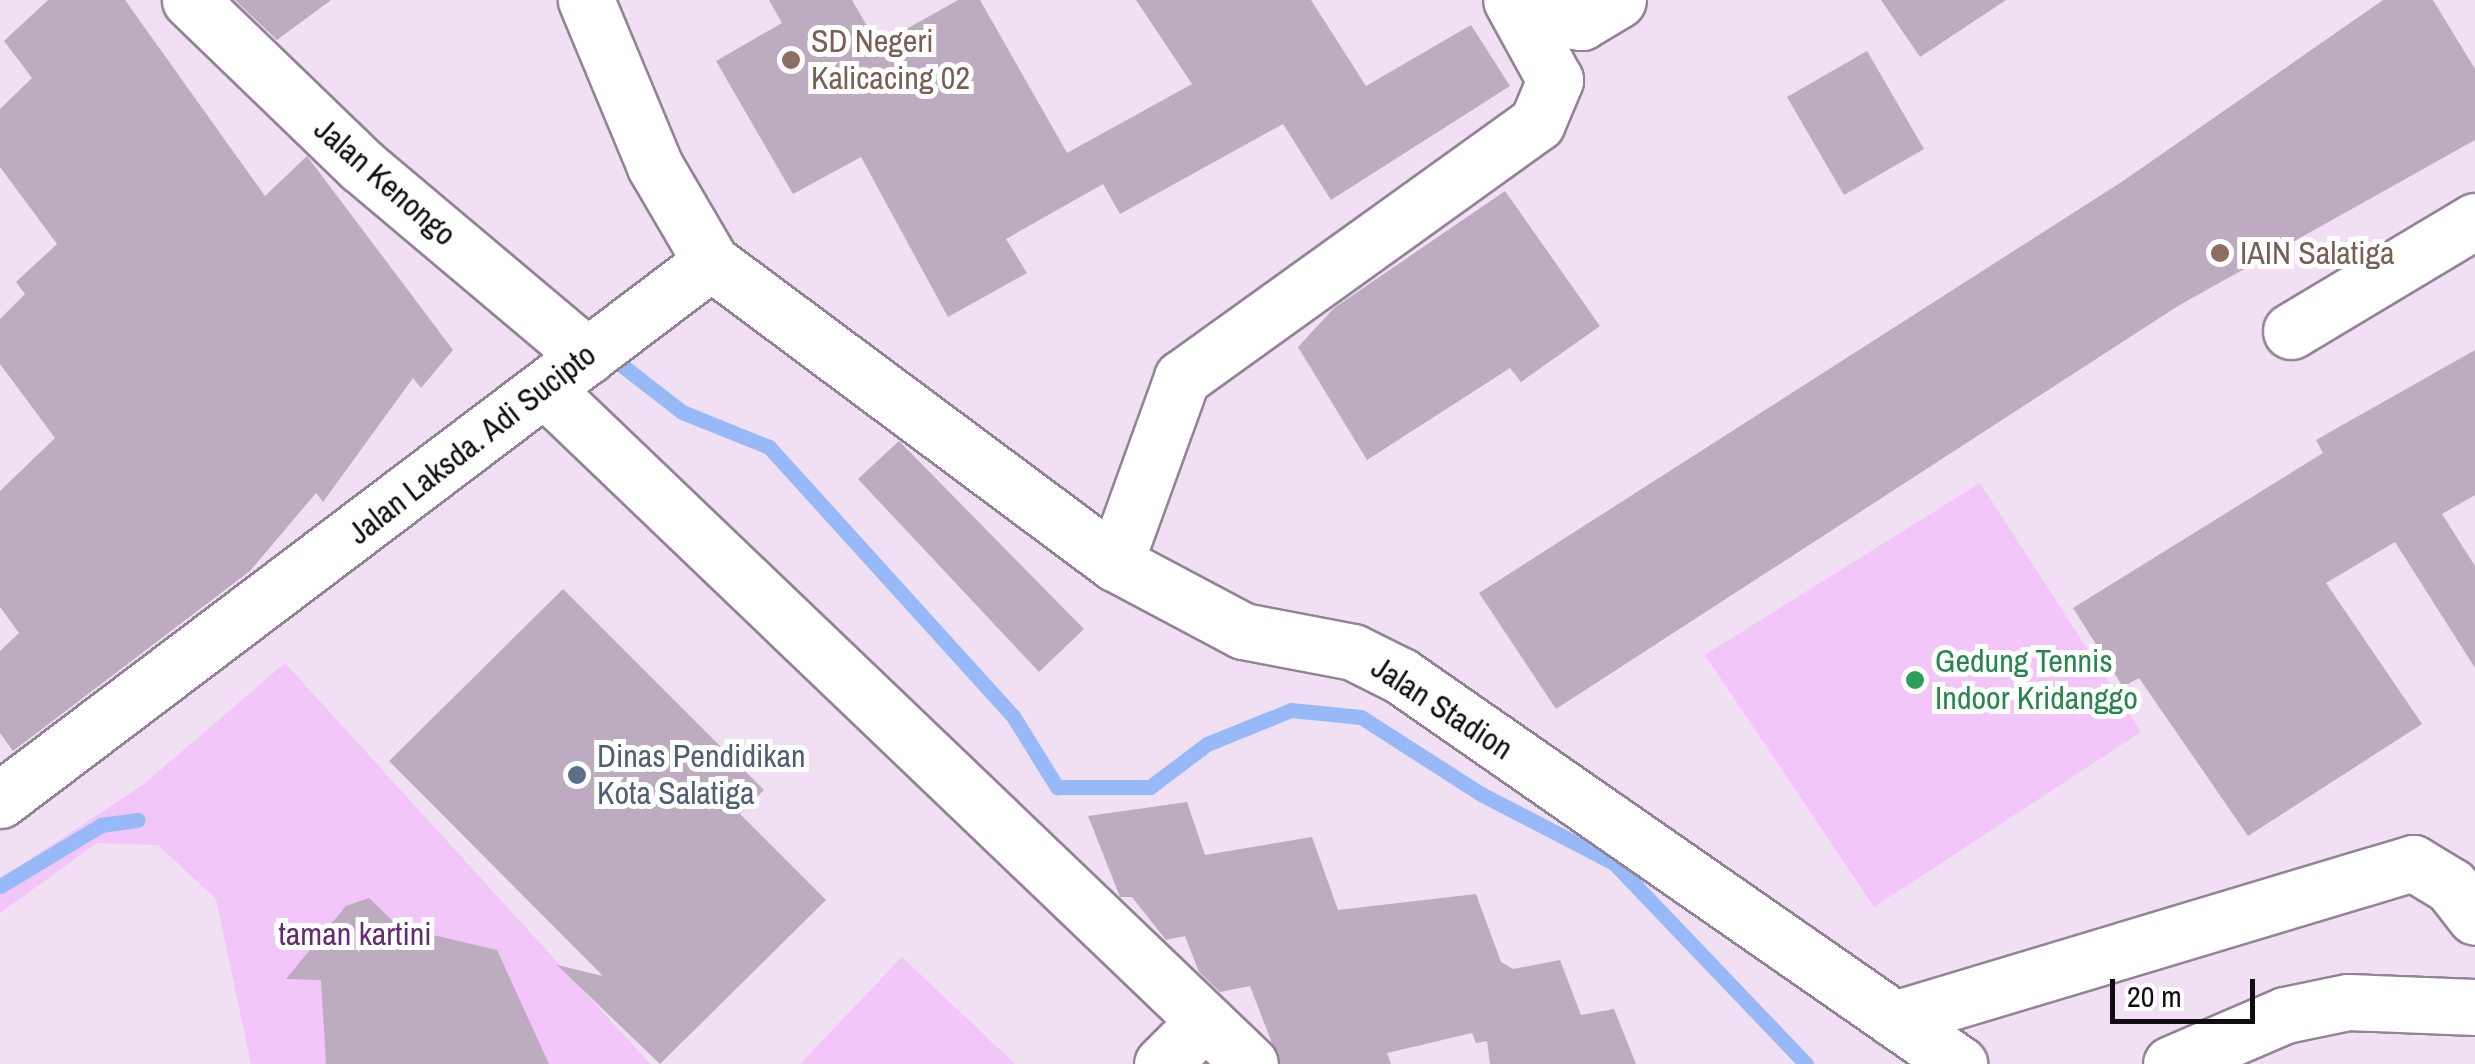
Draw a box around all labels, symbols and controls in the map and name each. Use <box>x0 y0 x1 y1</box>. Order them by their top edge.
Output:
place label: SD Negeri Kalicacing 02 <box>811 23 970 98</box>
marker: SD Negeri Kalicacing 02 <box>780 49 802 71</box>
street label: Jalan Kenongo <box>306 110 464 254</box>
place label: IAIN Salatiga <box>2240 234 2395 272</box>
marker: IAIN Salatiga <box>2209 242 2231 264</box>
street label: Jalan Laksda. Adi Sucipto <box>340 335 604 553</box>
place label: Gedung Tennis Indoor Kridanggo <box>1935 643 2138 718</box>
street label: Jalan Stadion <box>1364 648 1520 768</box>
marker: Gedung Tennis Indoor Kridanggo <box>1904 669 1926 691</box>
place label: Dinas Pendidikan Kota Salatiga <box>597 738 806 813</box>
marker: Dinas Pendidikan Kota Salatiga <box>566 764 588 786</box>
park label: taman kartini <box>278 915 432 953</box>
scale bar <box>2115 959 2260 1021</box>
text: 20 m <box>2127 976 2182 1016</box>

